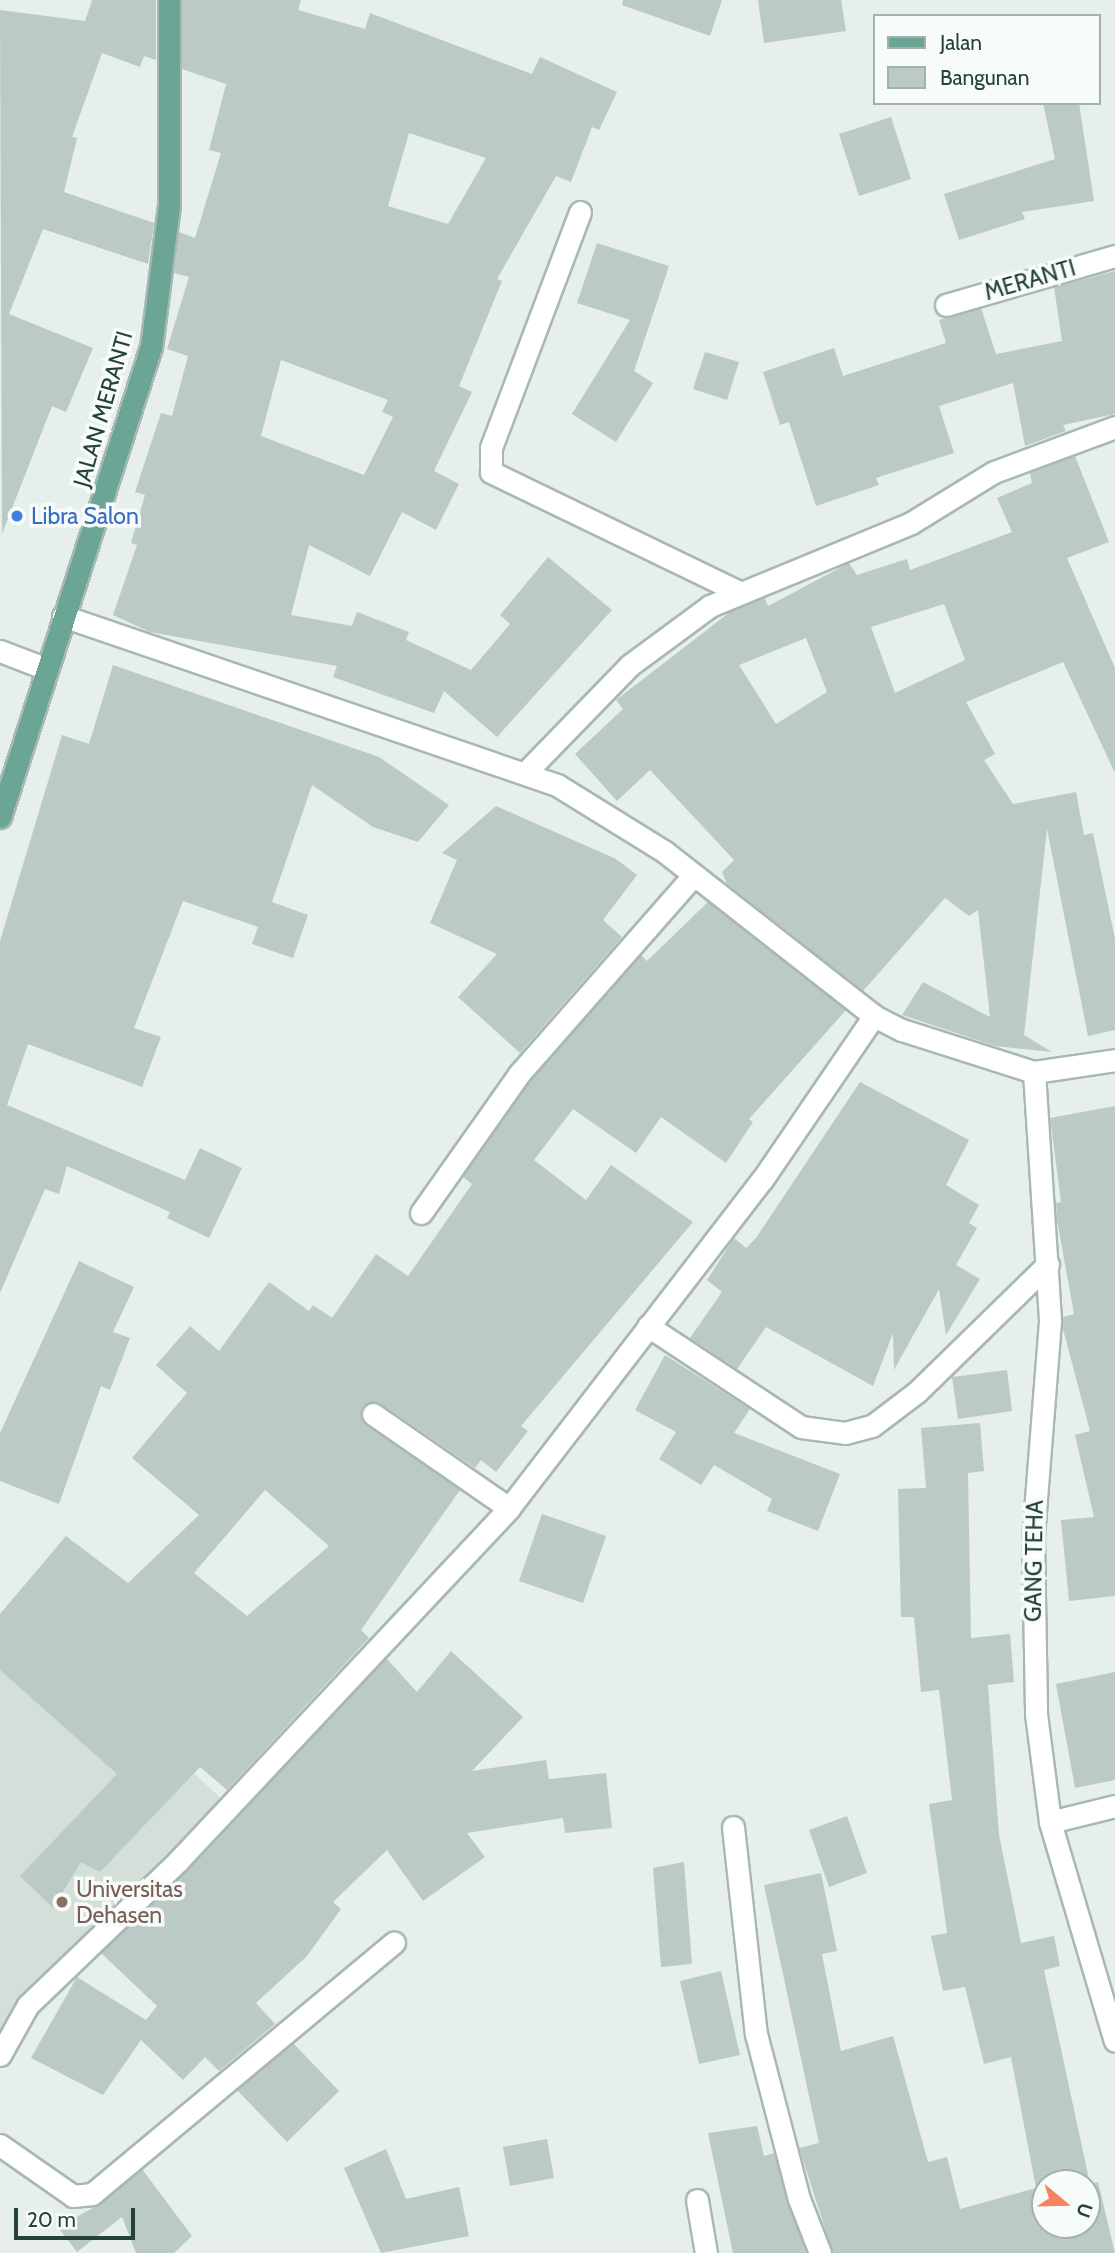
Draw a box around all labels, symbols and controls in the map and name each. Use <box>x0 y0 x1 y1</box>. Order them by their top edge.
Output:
legend <box>874 14 1101 105</box>
text: Jalan <box>940 30 982 55</box>
text: Bangunan <box>940 65 1029 90</box>
street label: MERANTI <box>981 254 1079 306</box>
street label: JALAN MERANTI <box>68 328 138 490</box>
place label: Libra Salon <box>31 502 139 530</box>
marker: Libra Salon <box>9 508 25 524</box>
street label: GANG TEHA <box>1019 1500 1049 1622</box>
place label: Universitas Dehasen <box>76 1875 183 1929</box>
marker: Universitas Dehasen <box>54 1894 70 1910</box>
north arrow <box>1031 2169 1101 2239</box>
scale bar <box>18 2194 138 2238</box>
text: U <box>1071 2200 1098 2221</box>
text: 20 m <box>27 2207 76 2232</box>

